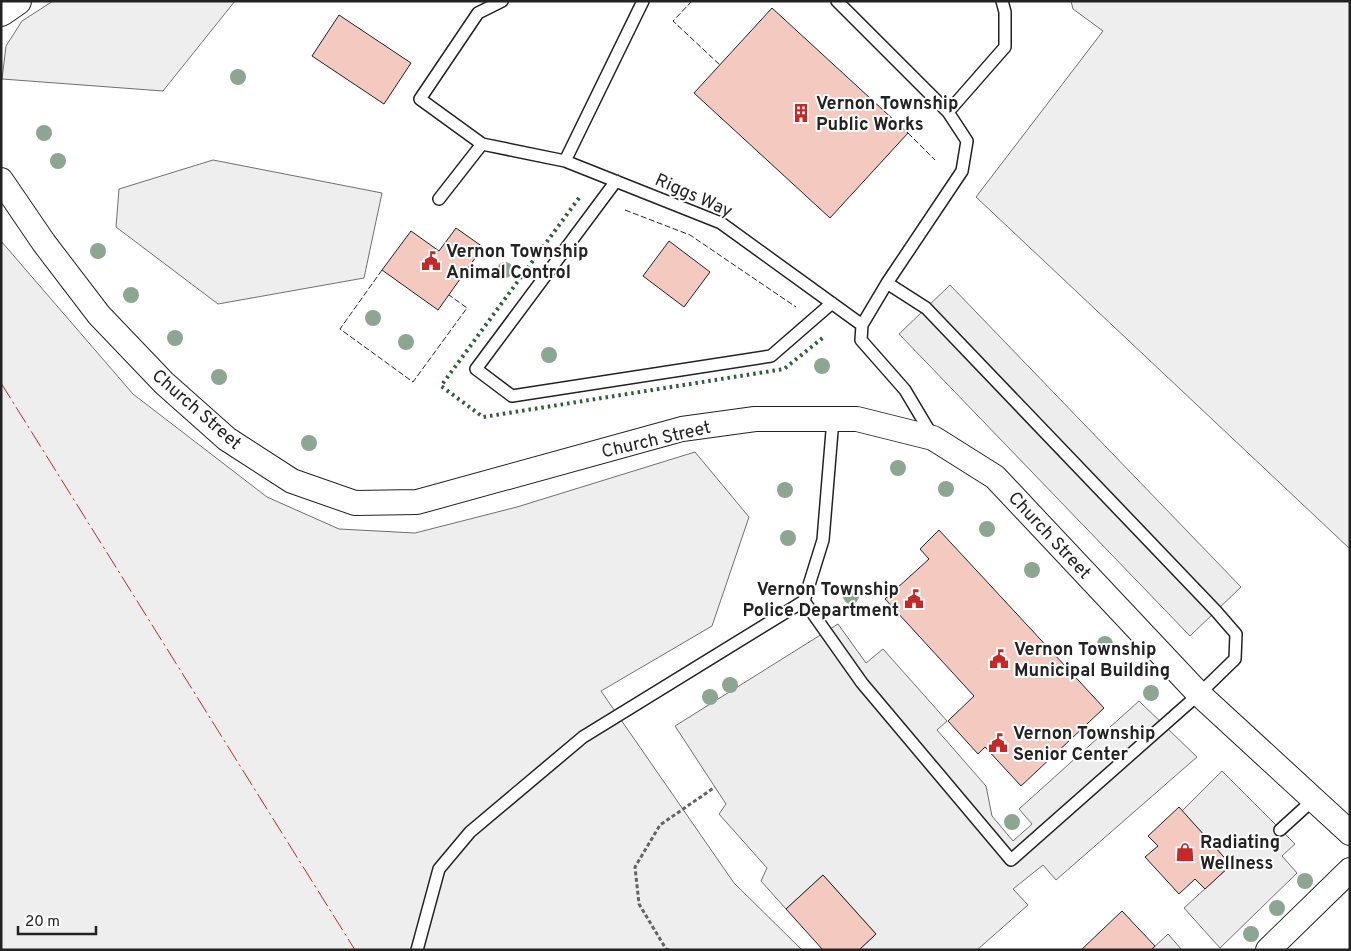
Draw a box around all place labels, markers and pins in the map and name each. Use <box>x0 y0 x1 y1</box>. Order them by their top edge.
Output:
place label: Vernon Township Public Works <box>816 93 958 137</box>
building icon: Vernon Township Public Works <box>790 102 812 124</box>
place label: Vernon Township Animal Control <box>446 241 588 285</box>
public building icon: Vernon Township Animal Control <box>420 250 442 272</box>
place label: Vernon Township Police Department <box>742 579 899 623</box>
public building icon: Vernon Township Police Department <box>903 588 925 610</box>
place label: Vernon Township Municipal Building <box>1014 639 1170 683</box>
public building icon: Vernon Township Municipal Building <box>988 648 1010 670</box>
place label: Vernon Township Senior Center <box>1013 723 1155 767</box>
public building icon: Vernon Township Senior Center <box>987 732 1009 754</box>
place label: Radiating Wellness <box>1200 832 1280 876</box>
shop icon: Radiating Wellness <box>1174 841 1196 863</box>

